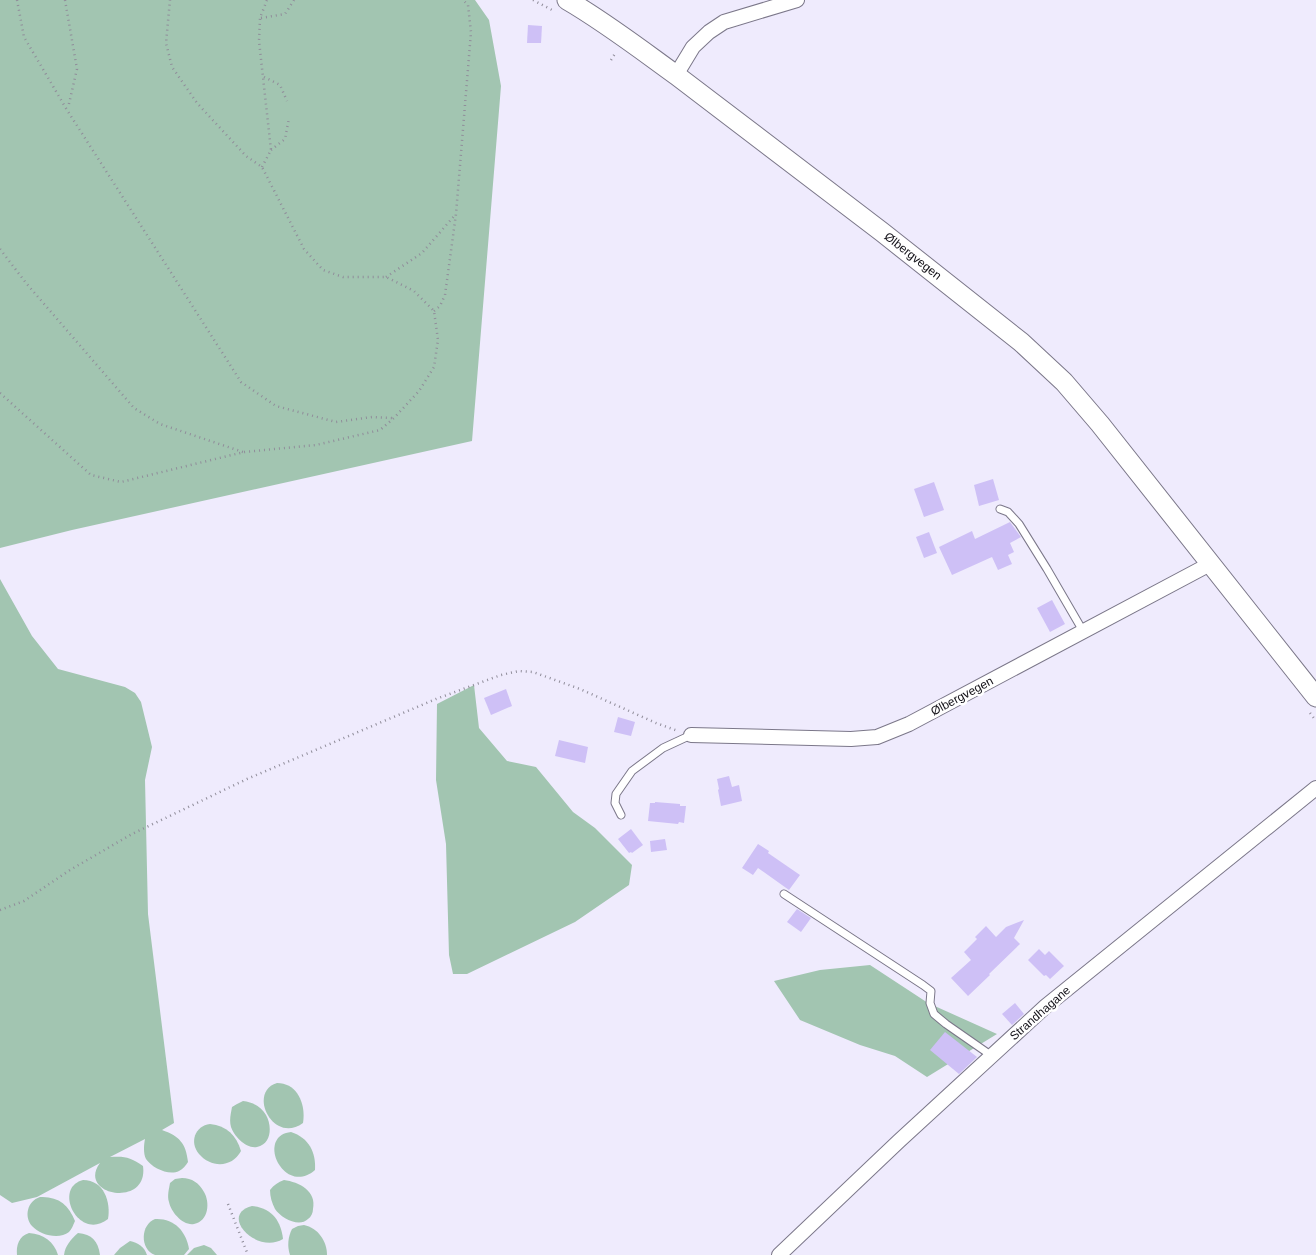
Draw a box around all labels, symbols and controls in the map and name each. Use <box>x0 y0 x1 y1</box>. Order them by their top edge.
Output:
street label: Ølbergvegen <box>882 229 944 283</box>
street label: Ølbergvegen <box>928 674 996 718</box>
street label: Strandhagane <box>1007 983 1073 1043</box>

